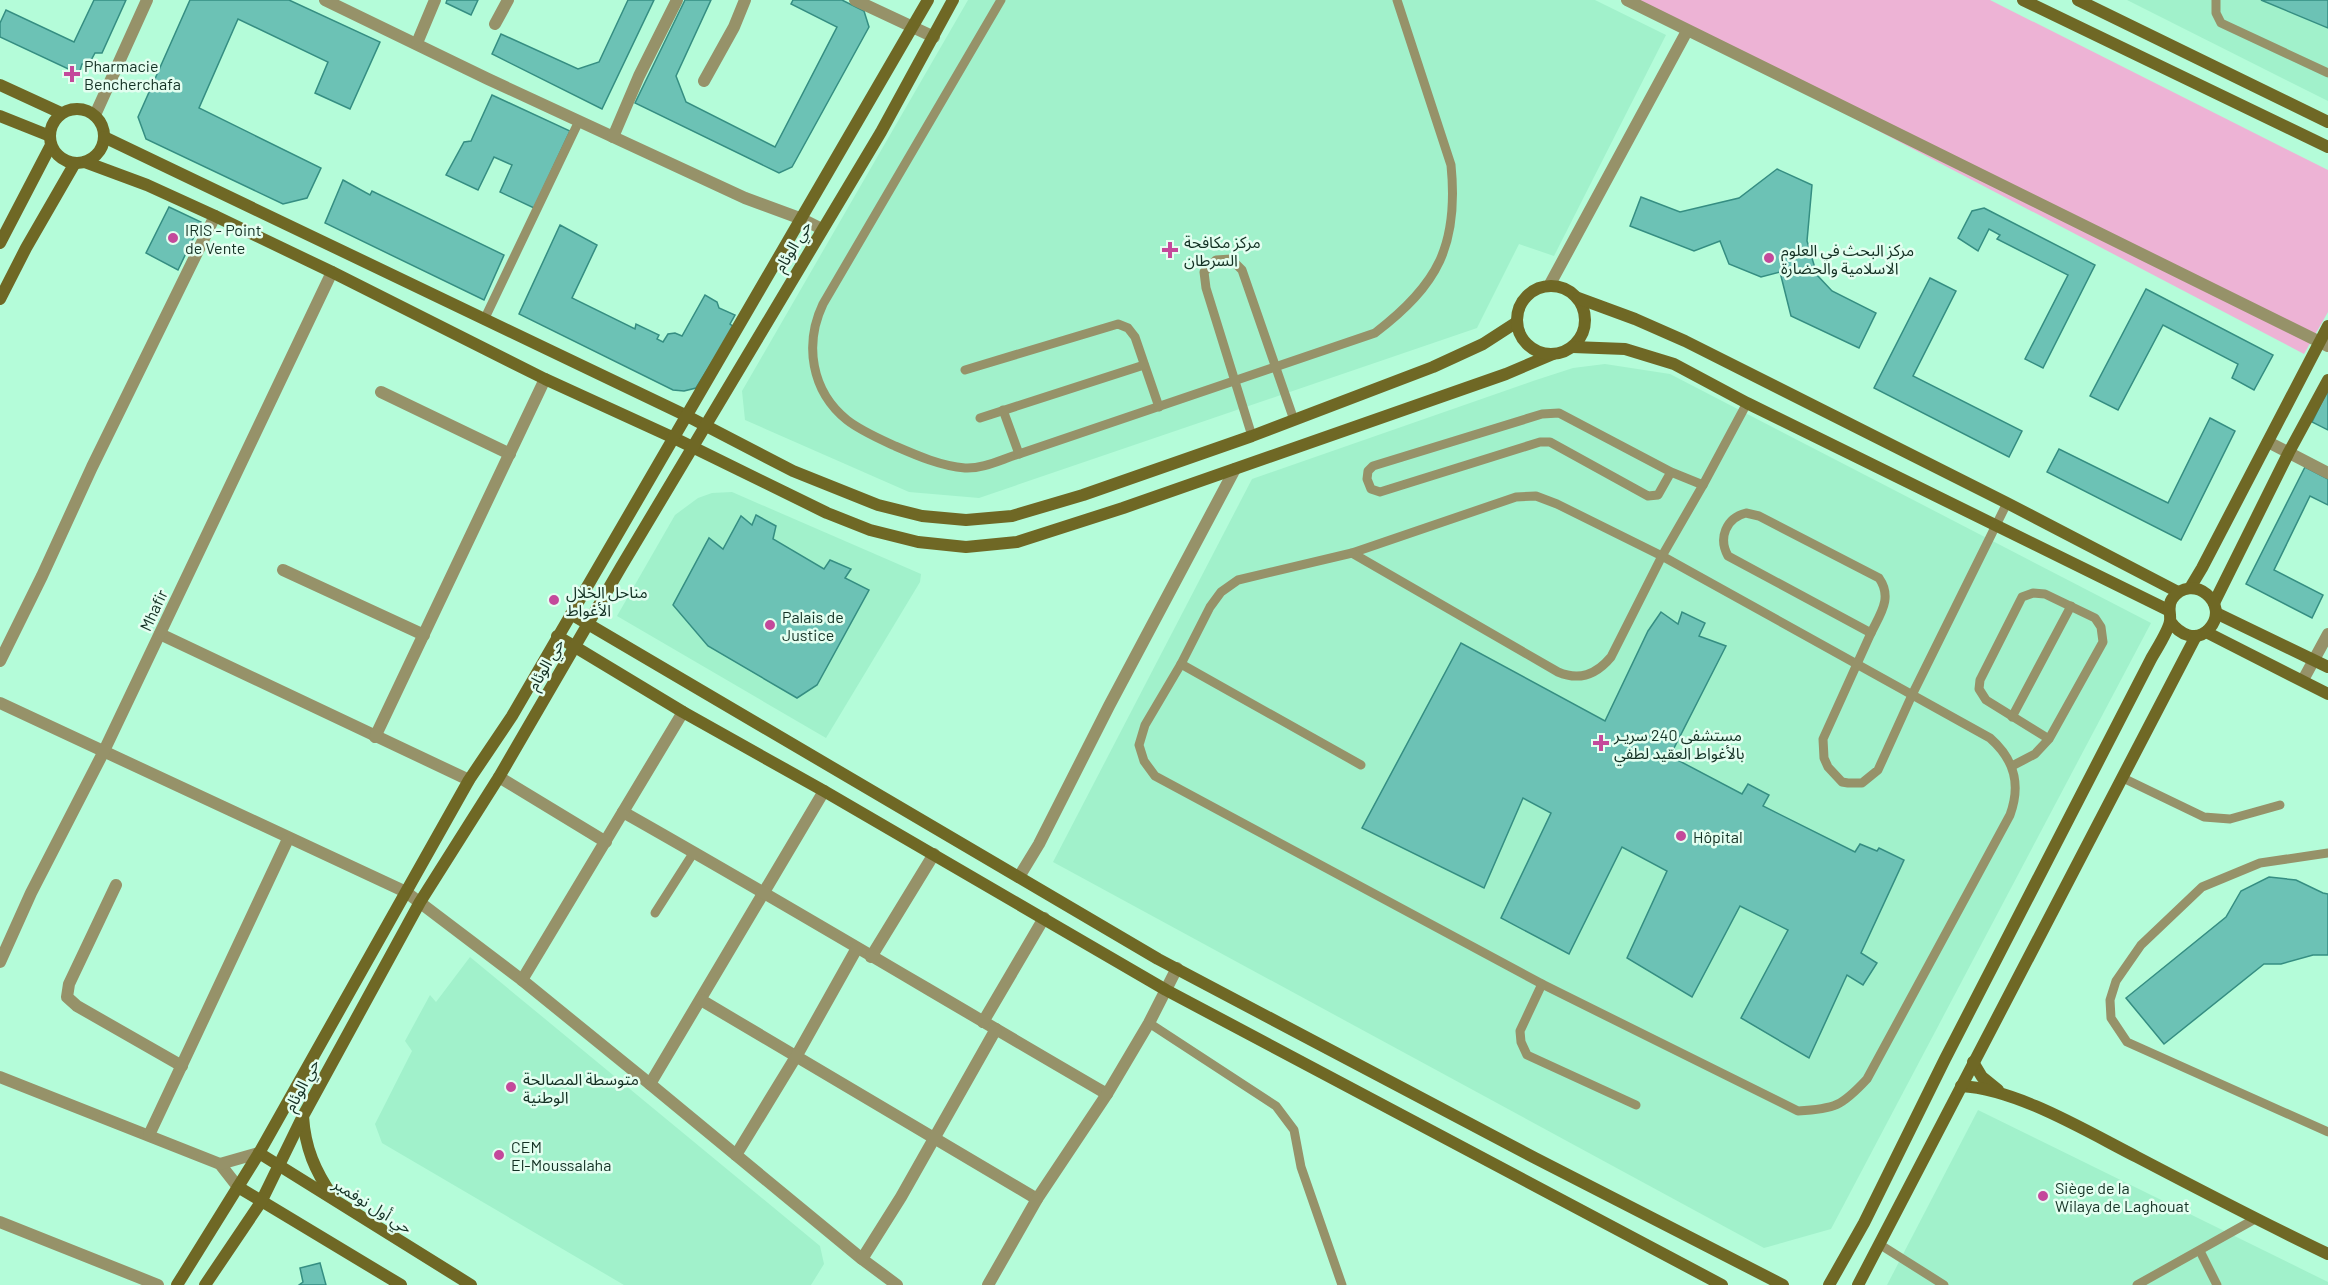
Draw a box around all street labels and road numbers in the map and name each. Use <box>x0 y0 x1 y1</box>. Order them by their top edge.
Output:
street label: حي الوئام <box>769 217 818 277</box>
street label: Mhafir <box>135 586 171 634</box>
street label: حي الوئام <box>523 635 571 695</box>
street label: حي الوئام <box>279 1056 326 1116</box>
street label: حي أول نوفمبر <box>327 1173 416 1240</box>

